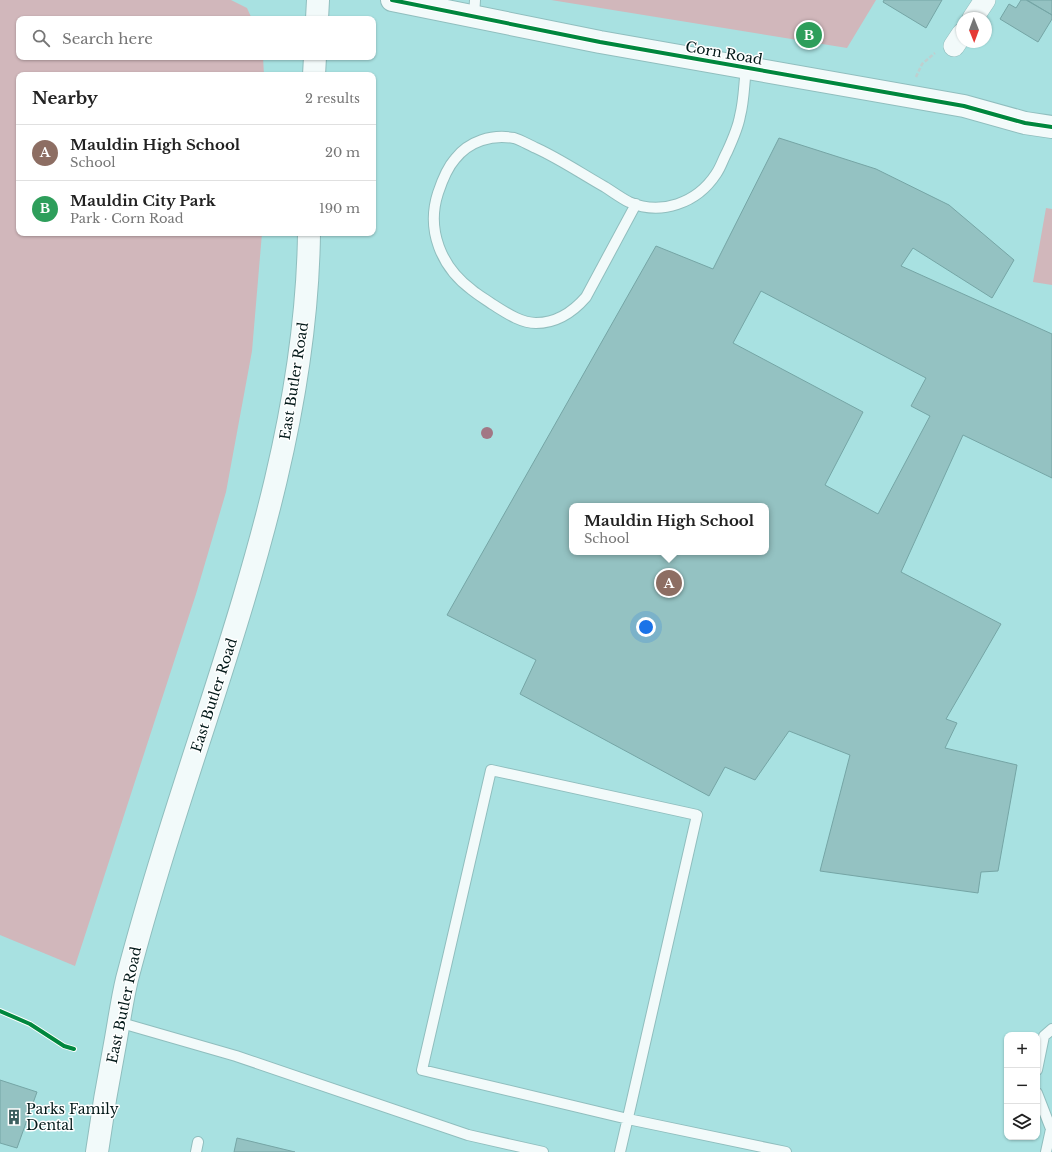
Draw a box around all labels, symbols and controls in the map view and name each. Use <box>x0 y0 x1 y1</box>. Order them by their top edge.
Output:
north arrow <box>956 12 992 48</box>
search box <box>16 16 376 60</box>
pin: B <box>796 20 822 50</box>
icon: search <box>30 27 52 49</box>
text: Search here <box>62 29 153 48</box>
street label: Corn Road <box>684 37 764 69</box>
text: Nearby <box>32 88 98 109</box>
text: 2 results <box>305 90 360 107</box>
text: Mauldin High School <box>70 135 240 154</box>
text: A <box>40 144 50 161</box>
text: 20 m <box>325 144 360 161</box>
text: School <box>70 154 116 171</box>
text: Mauldin City Park <box>70 191 216 210</box>
text: B <box>40 200 50 217</box>
text: 190 m <box>319 200 360 217</box>
text: Park · Corn Road <box>70 210 184 227</box>
street label: East Butler Road <box>276 320 312 441</box>
popup <box>569 503 769 555</box>
text: Mauldin High School <box>584 511 754 530</box>
text: School <box>584 530 629 547</box>
pin: A <box>656 568 682 598</box>
your location <box>636 617 656 637</box>
street label: East Butler Road <box>187 635 241 754</box>
street label: East Butler Road <box>103 944 145 1065</box>
map controls <box>1004 1032 1040 1140</box>
button: + <box>1004 1032 1040 1068</box>
button: − <box>1004 1068 1040 1104</box>
place label: Parks Family Dental <box>26 1100 119 1134</box>
button: layers <box>1004 1104 1040 1140</box>
building icon: Parks Family Dental <box>5 1108 23 1126</box>

